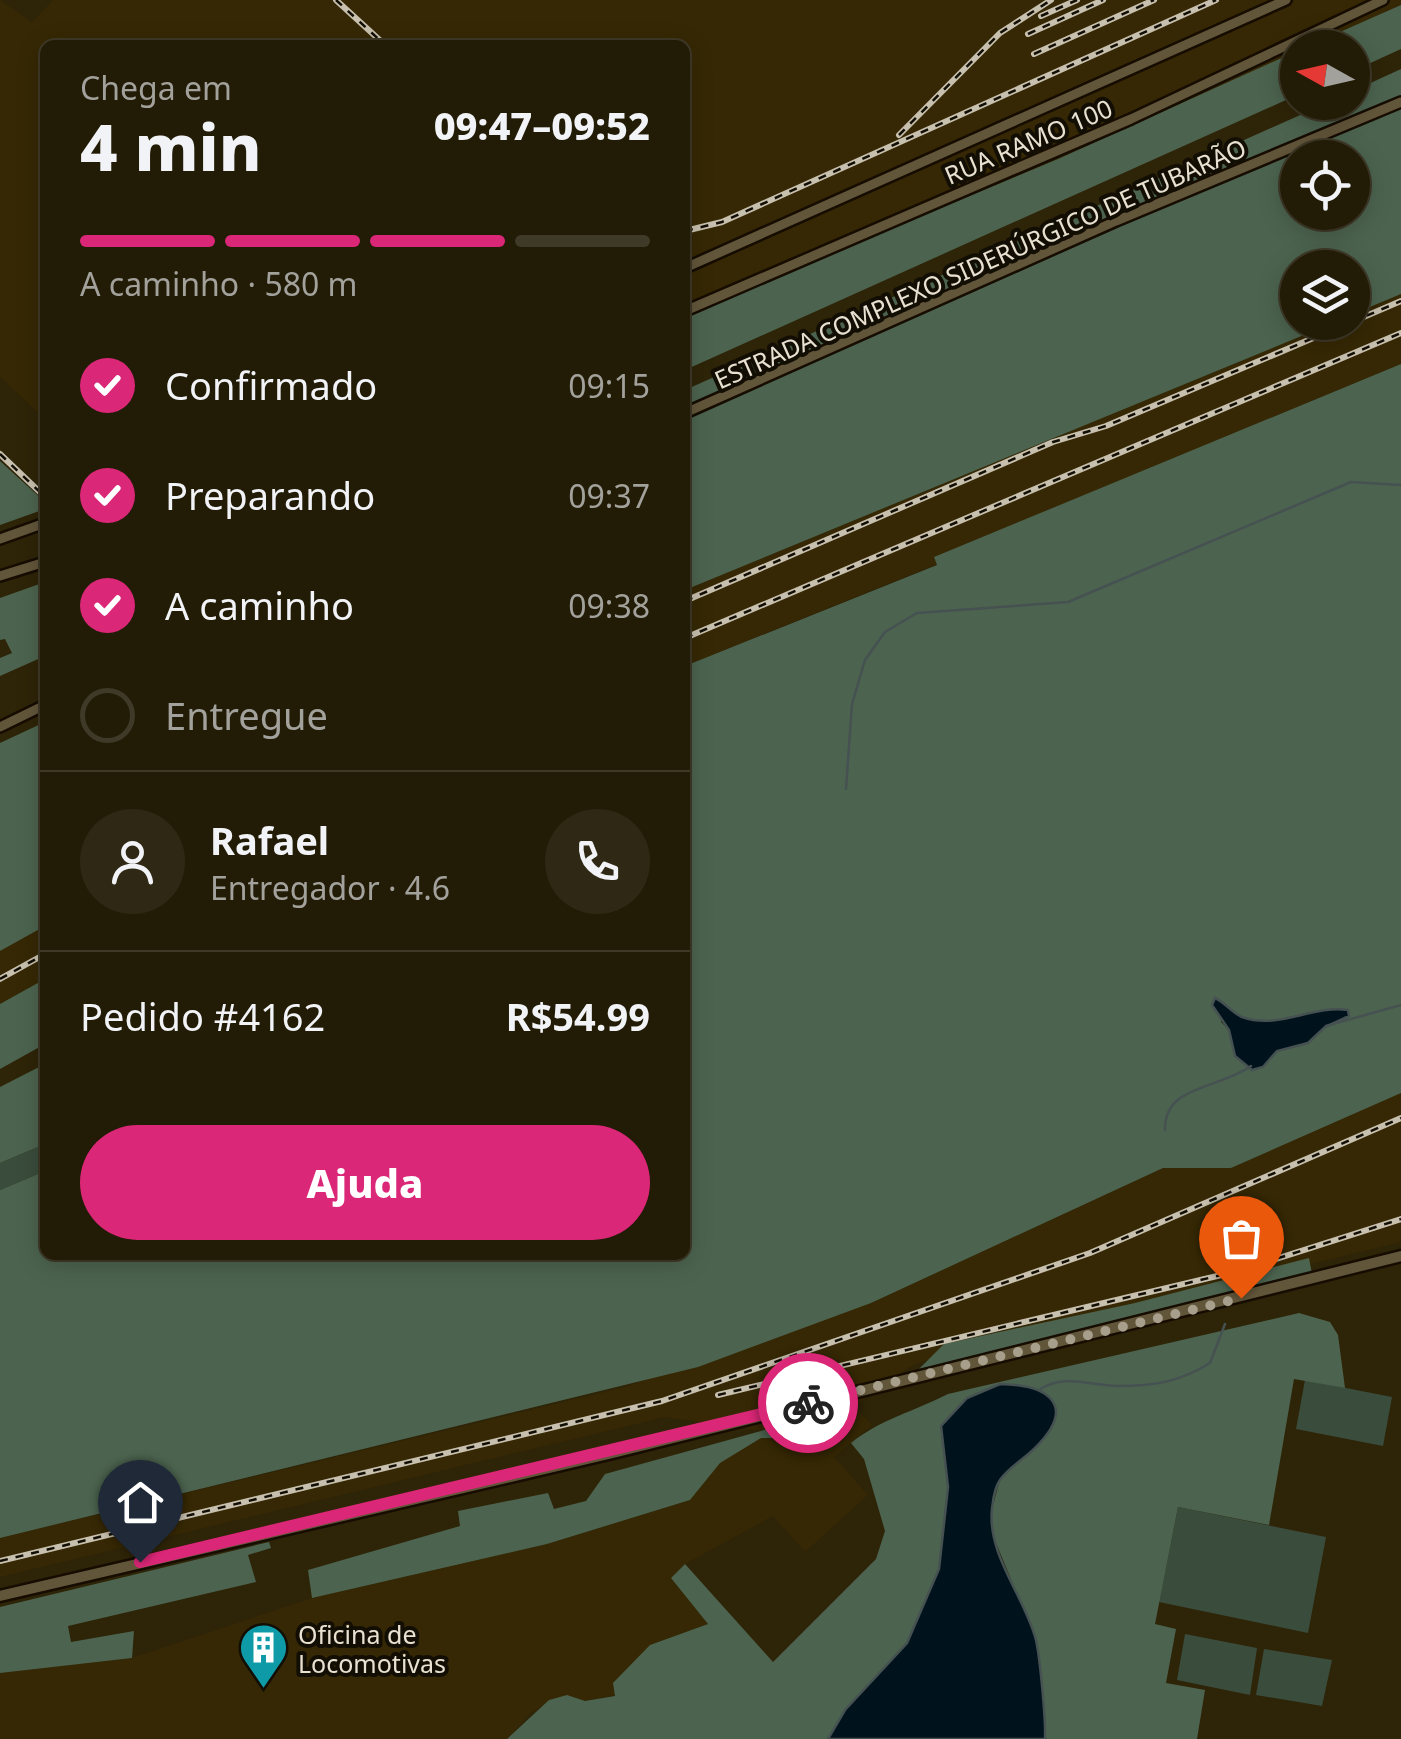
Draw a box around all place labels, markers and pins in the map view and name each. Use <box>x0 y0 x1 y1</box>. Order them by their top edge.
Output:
pin <box>1199 1196 1284 1299</box>
pin <box>98 1460 183 1563</box>
place label: Oficina de Locomotivas <box>298 1617 446 1680</box>
building icon: Oficina de Locomotivas <box>237 1622 289 1690</box>

